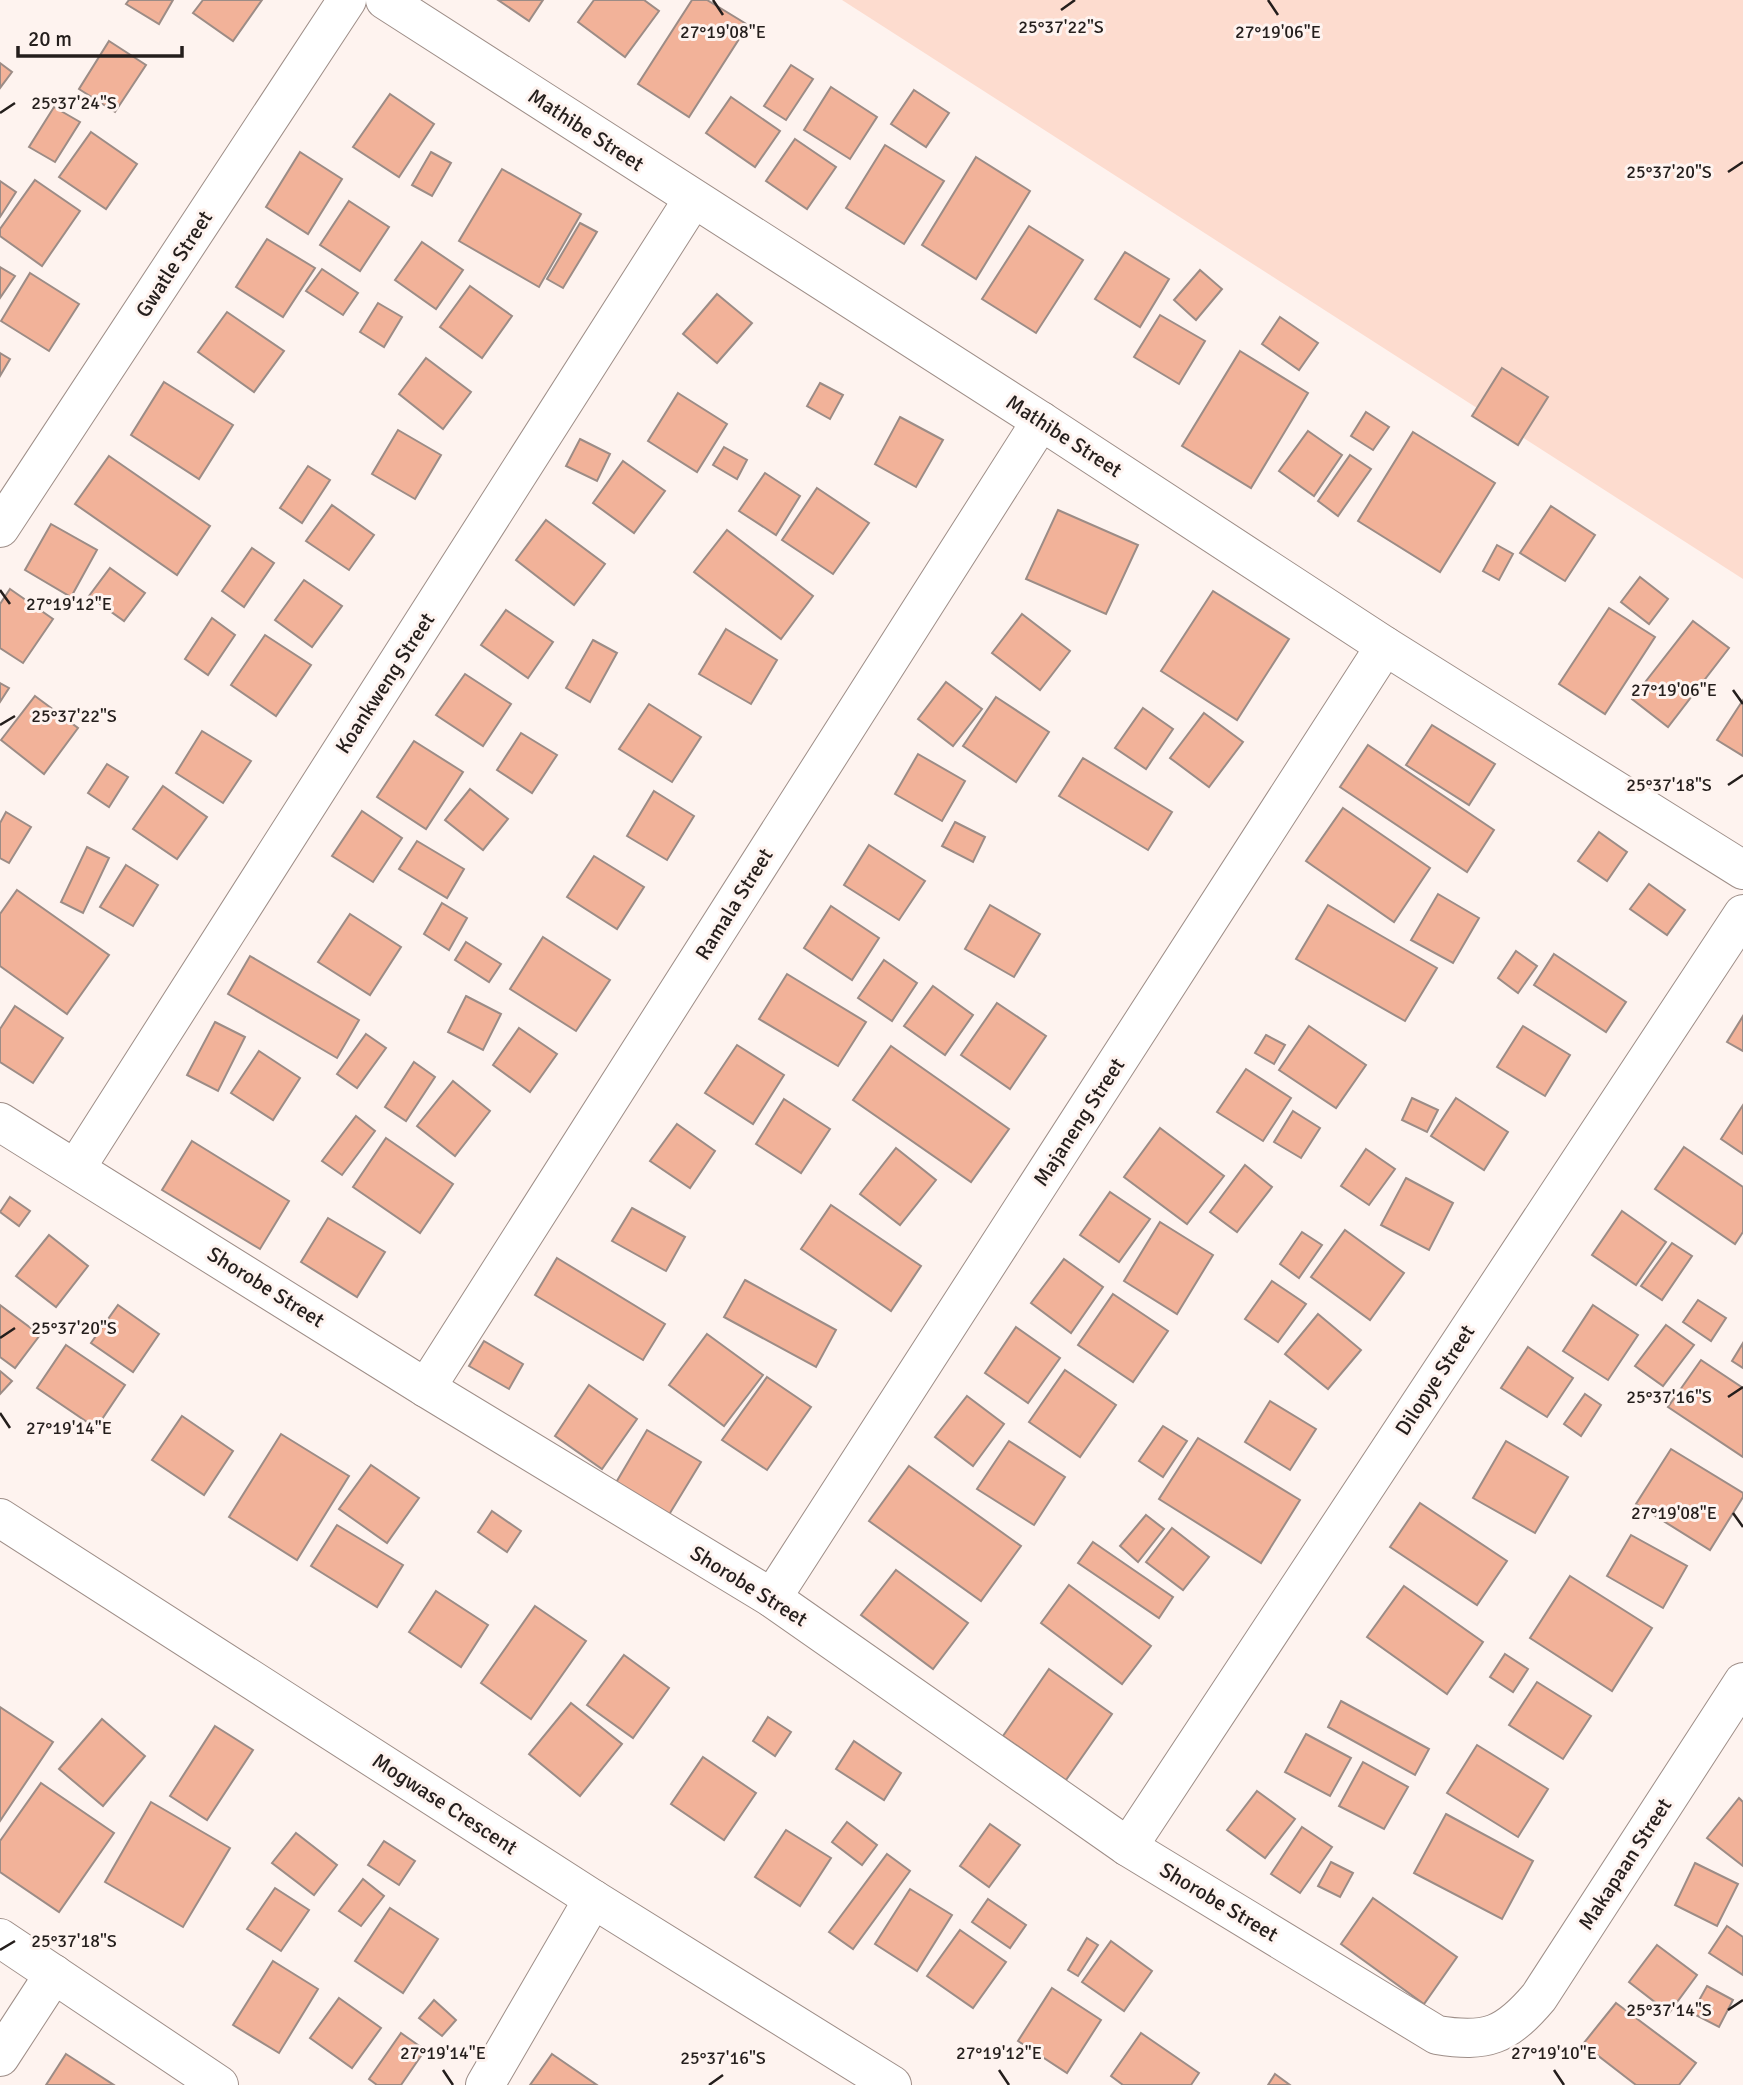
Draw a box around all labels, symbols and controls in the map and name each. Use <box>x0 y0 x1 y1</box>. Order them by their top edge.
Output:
scale bar <box>18 14 182 58</box>
text: 25°37'22"S <box>1018 16 1104 38</box>
text: 27°19'08"E <box>680 21 766 43</box>
text: 27°19'06"E <box>1235 21 1321 43</box>
text: 20 m <box>28 26 72 52</box>
street label: Mathibe Street <box>523 83 649 177</box>
text: 25°37'24"S <box>31 92 117 114</box>
text: 25°37'20"S <box>1626 161 1712 183</box>
street label: Gwatle Street <box>130 206 218 322</box>
street label: Mathibe Street <box>1001 389 1127 483</box>
text: 27°19'12"E <box>26 593 112 615</box>
street label: Koankweng Street <box>330 608 440 758</box>
text: 27°19'06"E <box>1631 679 1717 701</box>
text: 25°37'22"S <box>31 705 117 727</box>
text: 25°37'18"S <box>1626 774 1712 796</box>
street label: Ramala Street <box>689 843 779 965</box>
street label: Majaneng Street <box>1028 1053 1130 1191</box>
street label: Shorobe Street <box>203 1241 329 1333</box>
text: 25°37'20"S <box>31 1317 117 1339</box>
street label: Dilopye Street <box>1390 1320 1480 1440</box>
text: 25°37'16"S <box>1626 1386 1712 1408</box>
text: 27°19'14"E <box>26 1417 112 1439</box>
text: 27°19'08"E <box>1631 1502 1717 1524</box>
street label: Shorobe Street <box>686 1540 812 1632</box>
street label: Mogwase Crescent <box>368 1747 522 1861</box>
street label: Makapaan Street <box>1573 1793 1677 1935</box>
street label: Shorobe Street <box>1155 1857 1283 1947</box>
text: 25°37'18"S <box>31 1930 117 1952</box>
text: 25°37'14"S <box>1626 1999 1712 2021</box>
text: 27°19'14"E <box>400 2042 486 2064</box>
text: 27°19'12"E <box>956 2042 1042 2064</box>
text: 27°19'10"E <box>1511 2042 1597 2064</box>
text: 25°37'16"S <box>680 2047 766 2069</box>

